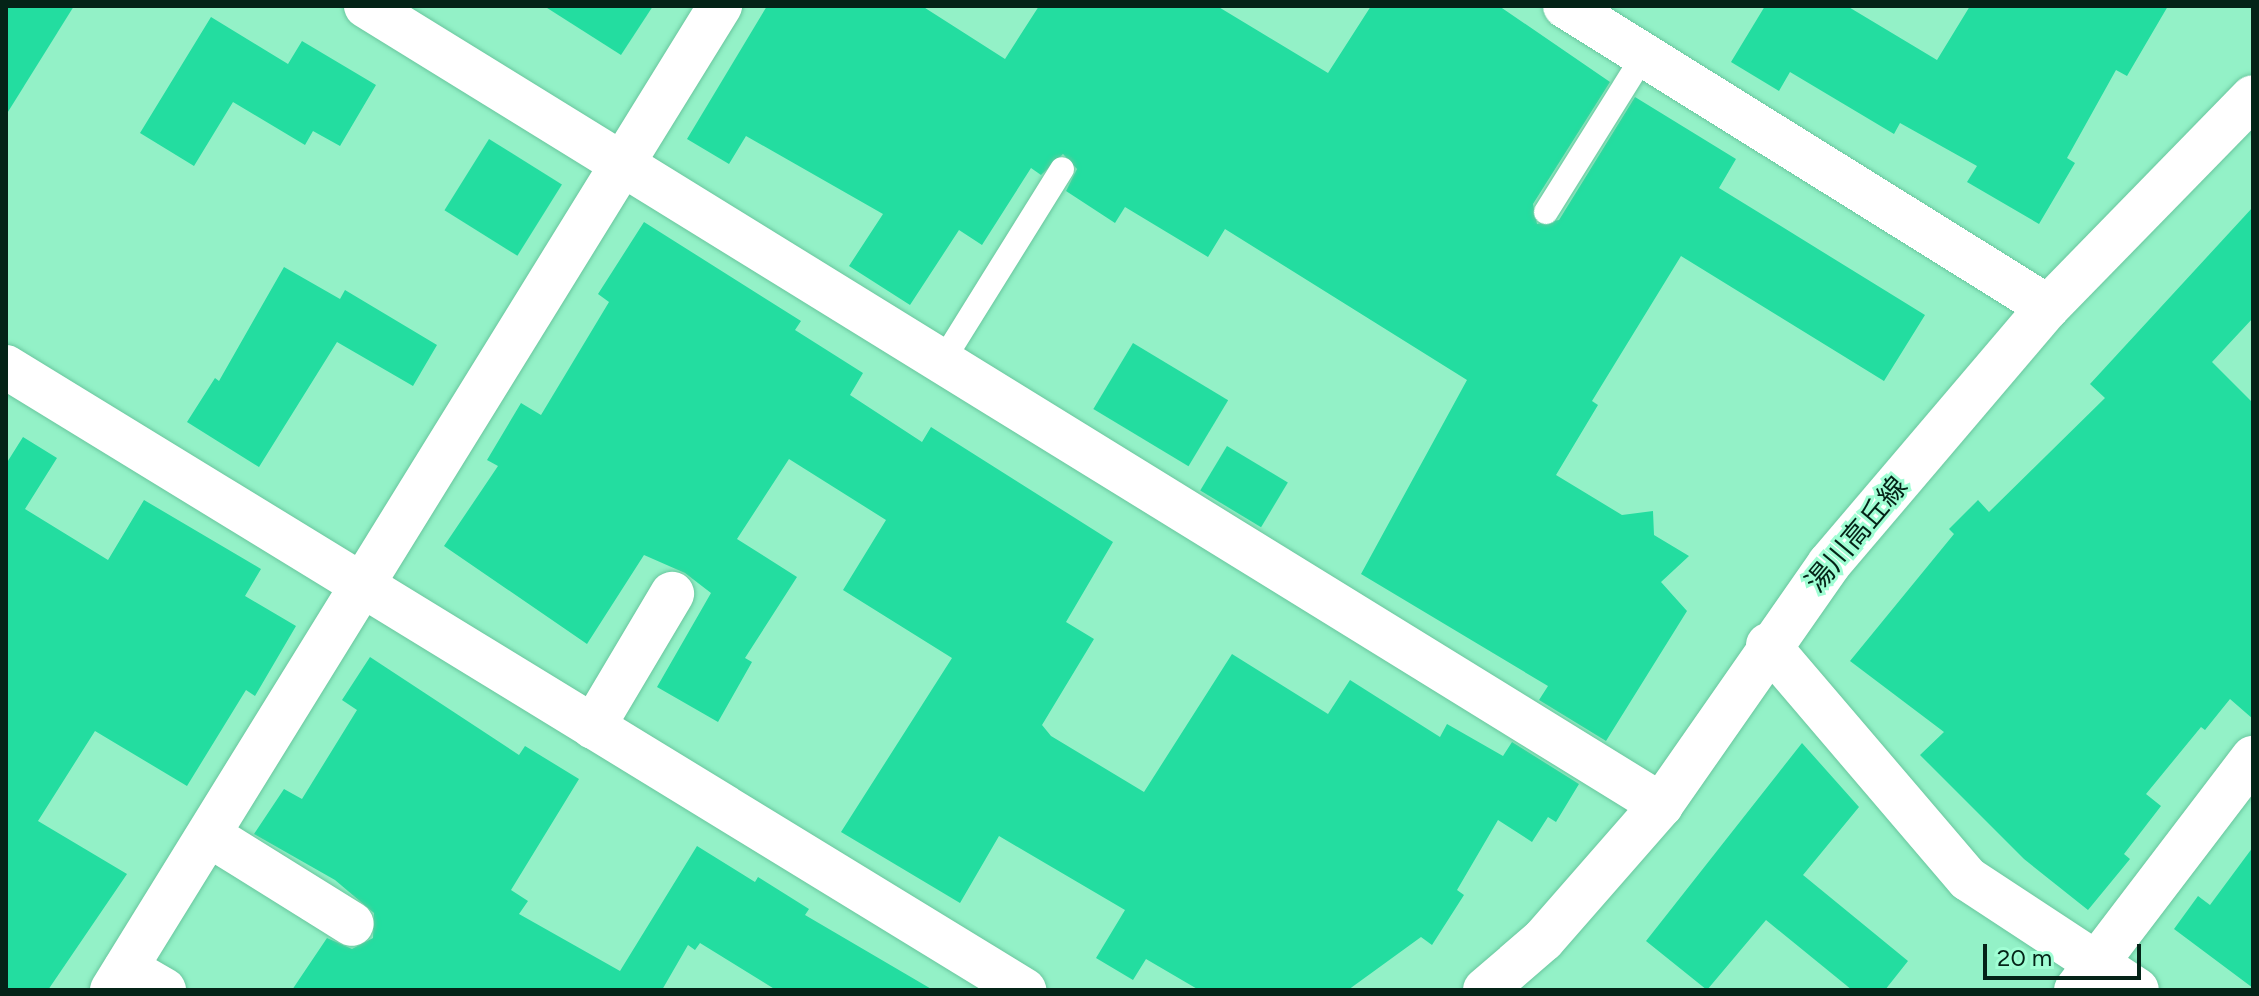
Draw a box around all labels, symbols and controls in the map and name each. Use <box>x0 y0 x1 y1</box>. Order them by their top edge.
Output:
street label: 湯川高丘線 <box>1798 470 1914 598</box>
scale bar <box>1987 928 2145 978</box>
text: 20 m <box>1997 943 2052 972</box>

